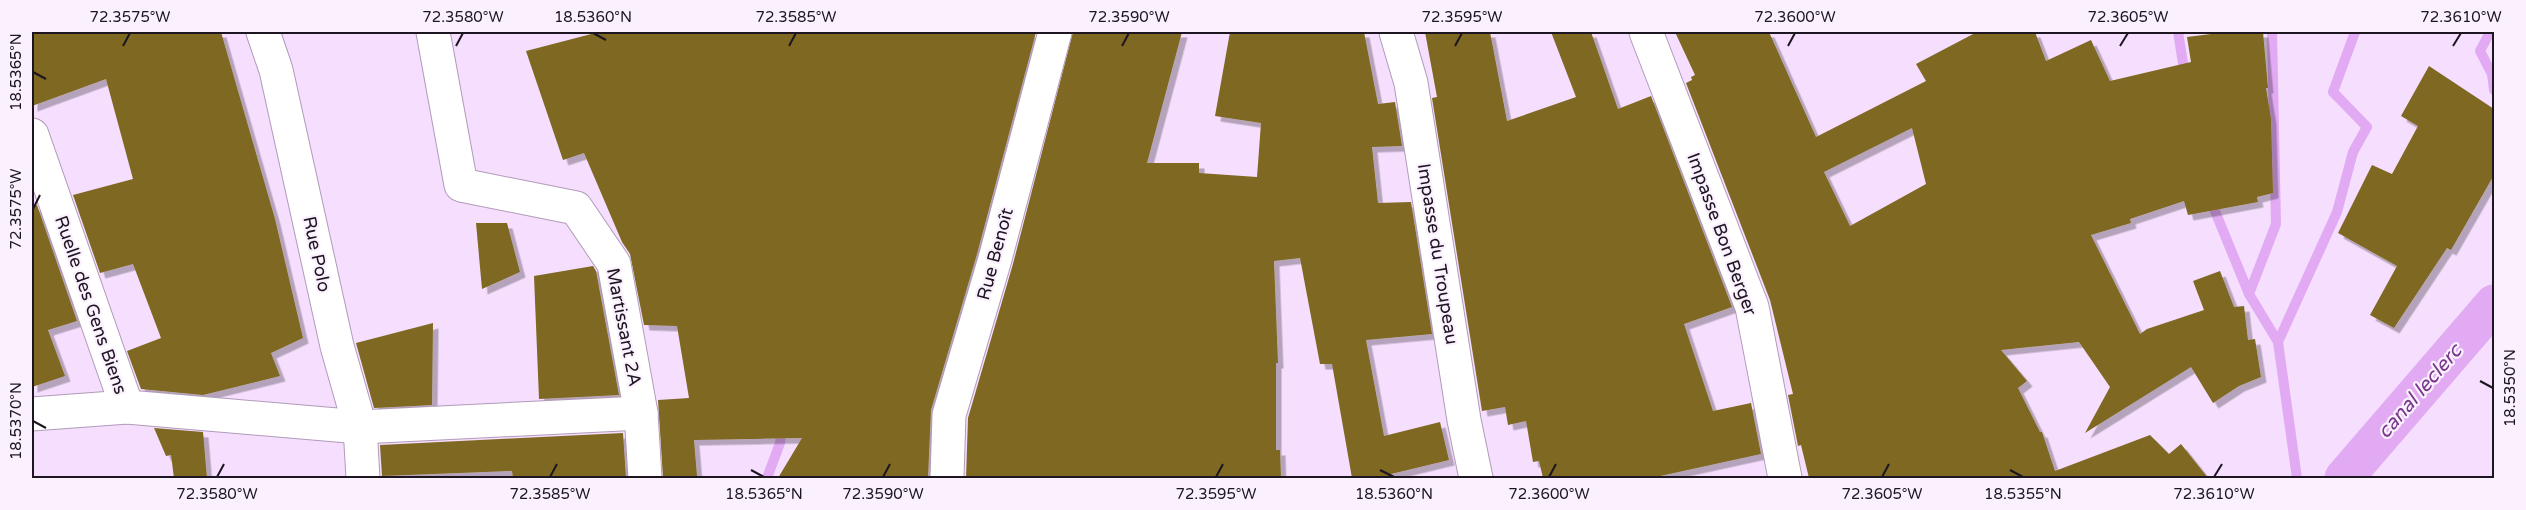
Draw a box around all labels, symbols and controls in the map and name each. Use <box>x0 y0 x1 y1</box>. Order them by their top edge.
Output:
text: 72.3575°W <box>90 8 170 26</box>
text: 72.3580°W <box>422 8 504 26</box>
text: 18.5360°N <box>554 8 632 26</box>
text: 72.3585°W <box>756 8 836 26</box>
text: 72.3590°W <box>1088 8 1170 26</box>
text: 72.3595°W <box>1422 8 1502 26</box>
text: 72.3600°W <box>1754 8 1836 26</box>
text: 72.3605°W <box>2088 8 2168 26</box>
text: 72.3610°W <box>2420 8 2502 26</box>
text: 18.5365°N <box>7 33 25 111</box>
street label: Impasse Bon Berger <box>1682 150 1762 319</box>
street label: Impasse du Troupeau <box>1413 162 1463 346</box>
text: 72.3575°W <box>7 169 25 249</box>
street label: Rue Benoît <box>972 205 1018 302</box>
street label: Ruelle des Gens Biens <box>50 213 132 397</box>
street label: Rue Polo <box>298 214 336 294</box>
street label: Martissant 2A <box>602 266 646 388</box>
water label: canal leclerc <box>2372 338 2469 444</box>
text: 18.5350°N <box>2501 349 2519 427</box>
text: 18.5370°N <box>7 382 25 460</box>
text: 72.3580°W <box>176 485 258 503</box>
text: 72.3585°W <box>510 485 590 503</box>
text: 18.5365°N <box>725 485 803 503</box>
text: 72.3590°W <box>842 485 924 503</box>
text: 72.3595°W <box>1176 485 1256 503</box>
text: 18.5360°N <box>1355 485 1433 503</box>
text: 72.3600°W <box>1508 485 1590 503</box>
text: 72.3605°W <box>1842 485 1922 503</box>
text: 18.5355°N <box>1984 485 2062 503</box>
text: 72.3610°W <box>2173 485 2255 503</box>

